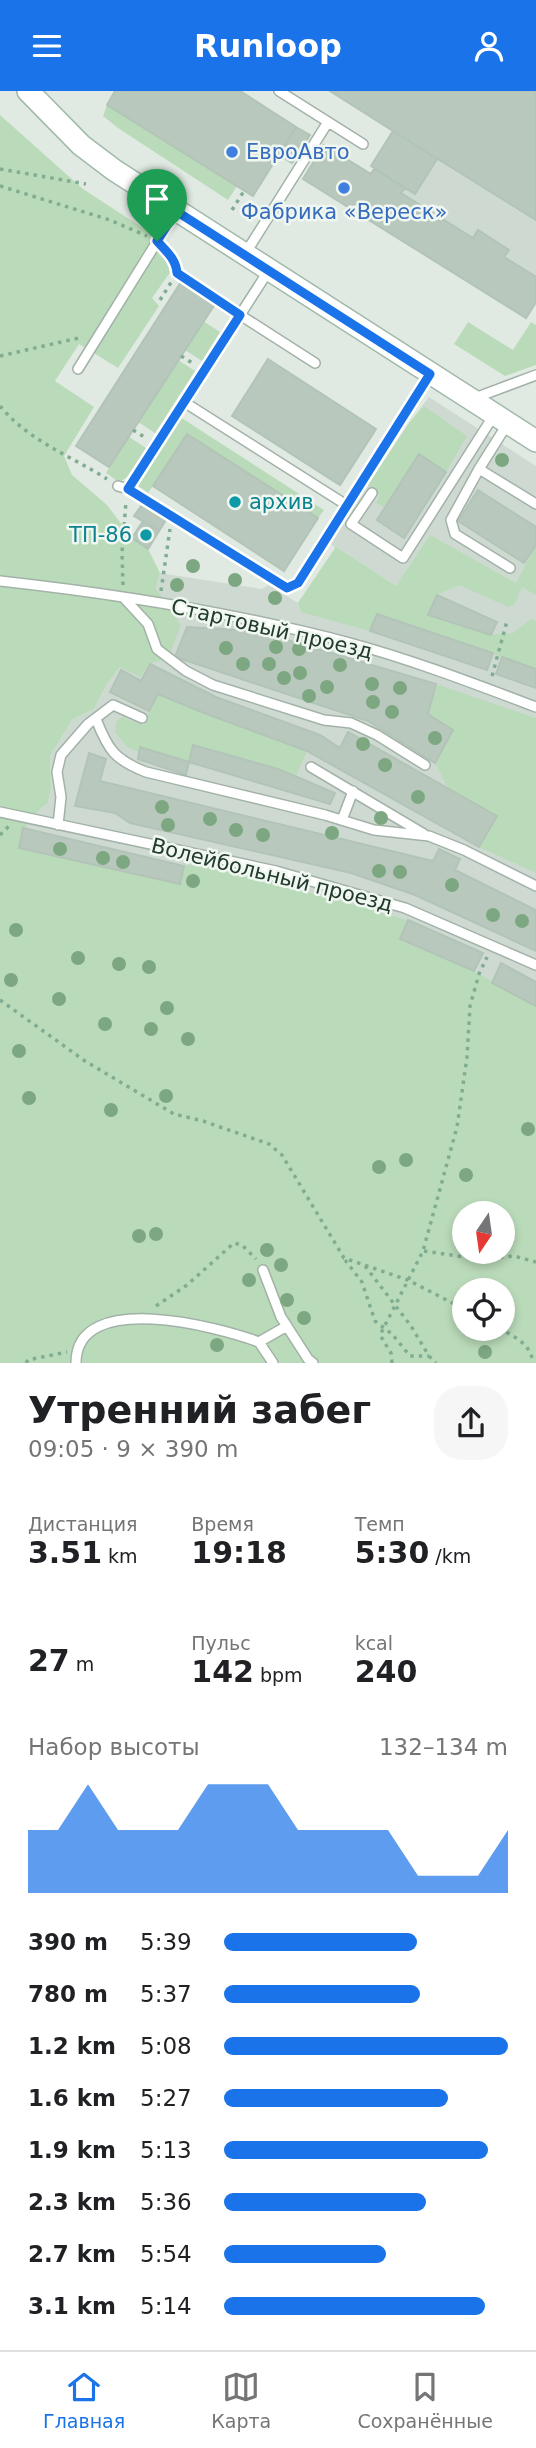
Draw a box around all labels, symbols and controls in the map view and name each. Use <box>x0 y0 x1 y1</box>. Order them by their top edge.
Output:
icon: menu <box>28 27 66 65</box>
text: Runloop <box>194 27 342 65</box>
icon: person <box>470 27 508 65</box>
place label: ЕвроАвто <box>246 140 350 164</box>
marker: ЕвроАвто <box>224 144 240 160</box>
pin <box>127 169 187 241</box>
icon: arrive <box>138 180 176 218</box>
marker: Фабрика «Вереск» <box>336 180 352 196</box>
place label: Фабрика «Вереск» <box>241 200 447 224</box>
place label: архив <box>249 490 314 514</box>
marker: архив <box>227 494 243 510</box>
place label: ТП-86 <box>68 523 132 547</box>
marker: ТП-86 <box>138 527 154 543</box>
street label: Стартовый проезд <box>169 594 375 664</box>
street label: Волейбольный проезд <box>149 833 395 917</box>
north arrow <box>452 1201 514 1263</box>
map controls <box>452 1201 515 1341</box>
button: locate <box>452 1278 515 1341</box>
button: share <box>434 1386 508 1460</box>
text: Утренний забег <box>28 1388 371 1432</box>
text: 09:05 · 9 × 390 m <box>28 1436 238 1462</box>
text: Дистанция <box>28 1513 137 1535</box>
text: Время <box>191 1513 254 1535</box>
text: Темп <box>355 1513 405 1535</box>
text: 3.51 <box>28 1535 102 1570</box>
text: 19:18 <box>191 1535 287 1570</box>
text: 5:30 <box>355 1535 429 1570</box>
text: km <box>102 1545 138 1567</box>
text: /km <box>429 1545 471 1567</box>
text: Пульс <box>191 1632 251 1654</box>
text: kcal <box>355 1632 393 1654</box>
text: 27 <box>28 1643 70 1678</box>
text: m <box>70 1653 94 1675</box>
text: 142 <box>191 1654 254 1689</box>
text: 240 <box>355 1654 417 1689</box>
text: bpm <box>254 1664 303 1686</box>
text: Набор высоты <box>28 1734 200 1760</box>
text: 132–134 m <box>379 1734 508 1760</box>
text: 390 m <box>28 1929 108 1955</box>
text: 5:39 <box>140 1929 192 1955</box>
text: 780 m <box>28 1981 108 2007</box>
text: 5:37 <box>140 1981 192 2007</box>
text: 1.2 km <box>28 2033 116 2059</box>
text: 5:08 <box>140 2033 192 2059</box>
text: 1.6 km <box>28 2085 116 2111</box>
text: 5:27 <box>140 2085 192 2111</box>
text: 1.9 km <box>28 2137 116 2163</box>
text: 5:13 <box>140 2137 192 2163</box>
text: 2.3 km <box>28 2189 116 2215</box>
text: 5:36 <box>140 2189 192 2215</box>
text: 2.7 km <box>28 2241 116 2267</box>
text: 5:54 <box>140 2241 192 2267</box>
text: 3.1 km <box>28 2293 116 2319</box>
text: 5:14 <box>140 2293 192 2319</box>
tab: Главная <box>43 2368 125 2432</box>
tab: Карта <box>211 2368 271 2432</box>
tab: Сохранённые <box>357 2368 493 2432</box>

